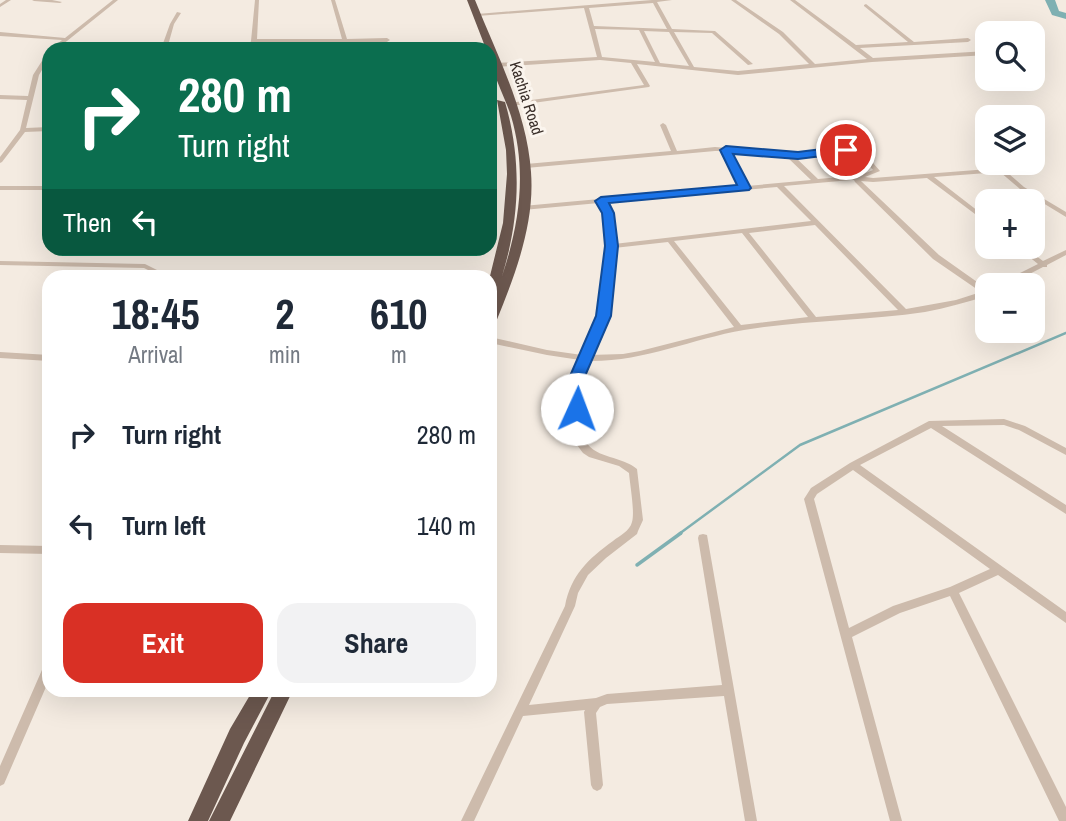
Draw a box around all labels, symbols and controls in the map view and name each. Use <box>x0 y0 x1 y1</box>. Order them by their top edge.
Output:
map controls <box>975 21 1045 343</box>
button: search <box>975 21 1045 91</box>
street label: Kachia Road <box>505 59 549 137</box>
text: 280 m <box>178 61 292 127</box>
icon: right <box>63 70 154 161</box>
button: layers <box>975 105 1045 175</box>
pin <box>816 120 876 180</box>
text: Turn right <box>178 124 290 167</box>
icon: arrive <box>827 131 865 169</box>
button: + <box>975 189 1045 259</box>
icon: left <box>126 203 164 241</box>
text: Then <box>63 205 112 240</box>
button: − <box>975 273 1045 343</box>
text: 18:45 <box>112 286 200 342</box>
text: 2 <box>275 286 294 342</box>
text: 610 <box>370 286 428 342</box>
text: Arrival <box>128 339 183 370</box>
text: min <box>269 339 301 370</box>
text: m <box>391 339 407 370</box>
position arrow <box>540 372 614 446</box>
icon: right <box>63 416 101 454</box>
text: Turn right <box>122 417 221 452</box>
text: 280 m <box>417 417 476 452</box>
icon: left <box>63 507 101 545</box>
text: Turn left <box>122 508 206 543</box>
text: 140 m <box>417 508 476 543</box>
button: Exit <box>63 603 263 683</box>
button: Share <box>277 603 476 683</box>

